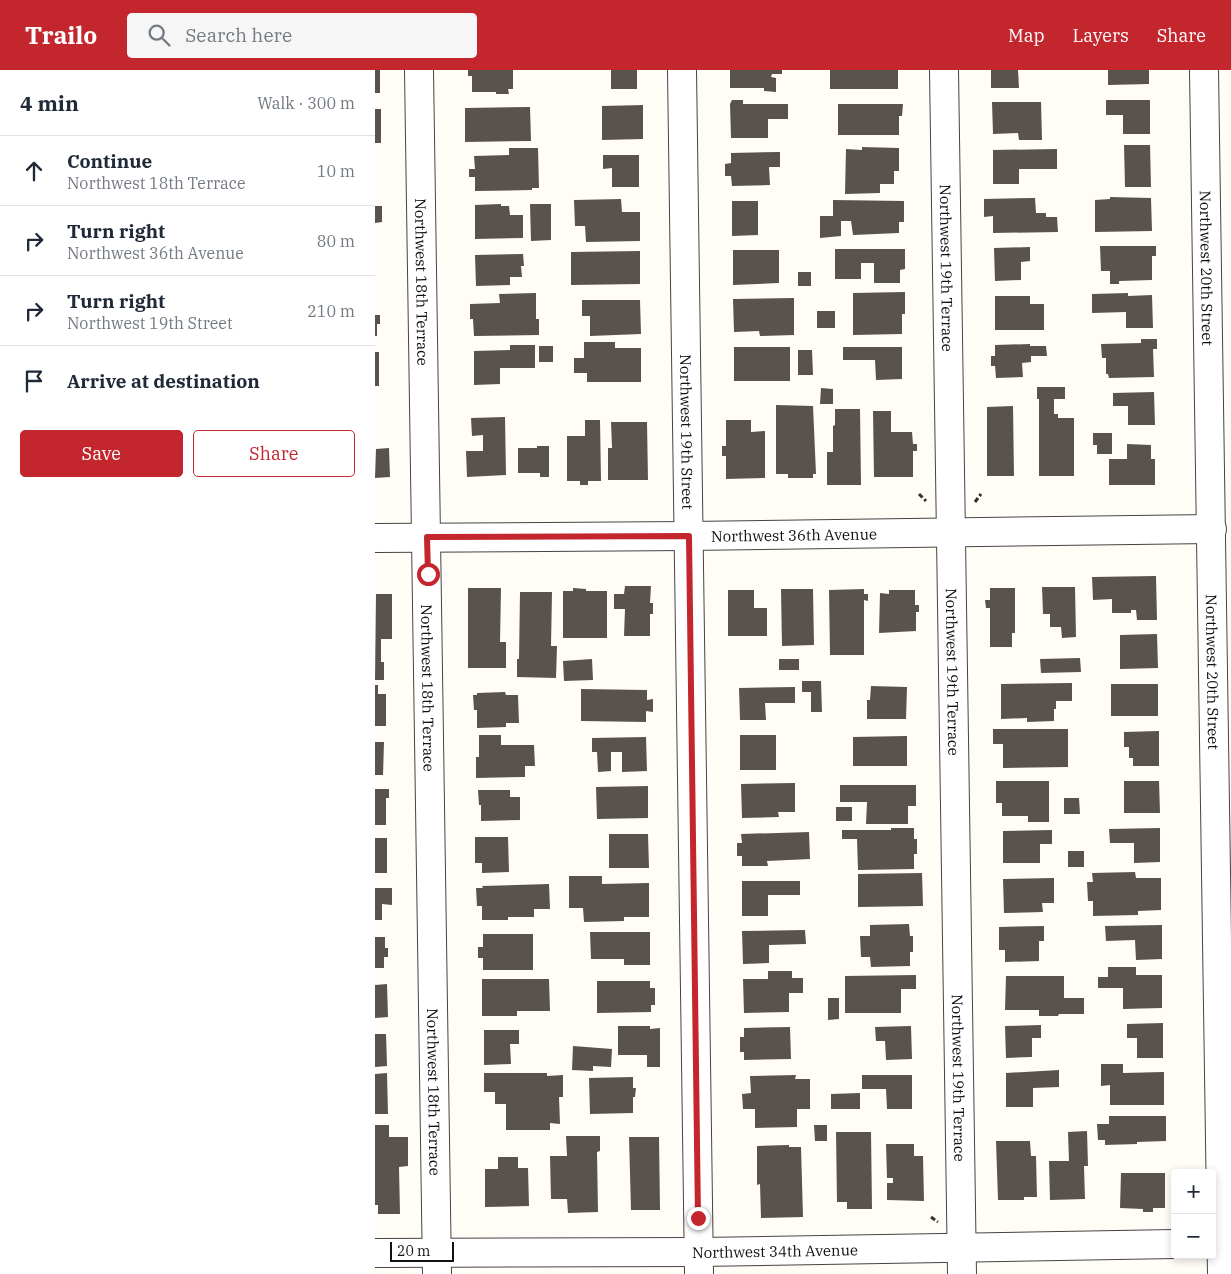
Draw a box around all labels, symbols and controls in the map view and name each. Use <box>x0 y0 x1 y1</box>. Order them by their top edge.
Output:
search box <box>127 13 477 58</box>
text: Trailo <box>25 19 97 51</box>
icon: search <box>145 21 173 49</box>
text: Search here <box>185 23 292 47</box>
text: Map <box>1008 24 1045 47</box>
text: Layers <box>1073 24 1129 47</box>
text: Share <box>1157 24 1206 47</box>
text: 4 min <box>20 89 79 117</box>
text: Walk · 300 m <box>257 93 355 113</box>
text: Continue <box>67 149 152 173</box>
icon: ahead <box>20 157 48 185</box>
text: 10 m <box>317 161 355 181</box>
text: Northwest 18th Terrace <box>67 173 245 193</box>
street label: Northwest 19th Terrace <box>936 184 958 352</box>
street label: Northwest 20th Street <box>1196 190 1218 346</box>
street label: Northwest 18th Terrace <box>411 198 433 366</box>
text: Turn right <box>67 219 165 243</box>
icon: right <box>20 227 48 255</box>
text: 80 m <box>317 231 355 251</box>
text: Northwest 36th Avenue <box>67 243 244 263</box>
text: Turn right <box>67 289 165 313</box>
icon: right <box>20 297 48 325</box>
text: 210 m <box>307 301 355 321</box>
text: Northwest 19th Street <box>67 313 233 333</box>
street label: Northwest 19th Street <box>677 354 698 510</box>
icon: arrive <box>20 367 48 395</box>
text: Arrive at destination <box>67 369 260 393</box>
button: Save <box>20 430 183 477</box>
button: Share <box>193 430 355 477</box>
street label: Northwest 36th Avenue <box>711 524 877 545</box>
route start <box>417 563 440 586</box>
street label: Northwest 19th Terrace <box>942 588 964 756</box>
street label: Northwest 20th Street <box>1202 594 1224 750</box>
street label: Northwest 18th Terrace <box>417 604 439 772</box>
street label: Northwest 19th Terrace <box>948 994 970 1162</box>
street label: Northwest 18th Terrace <box>424 1008 445 1176</box>
map controls <box>1171 1169 1216 1259</box>
button: + <box>1171 1169 1216 1214</box>
route end <box>687 1207 710 1230</box>
button: − <box>1171 1214 1216 1259</box>
scale bar <box>390 1239 454 1262</box>
street label: Northwest 34th Avenue <box>692 1240 858 1262</box>
text: 20 m <box>397 1242 430 1260</box>

